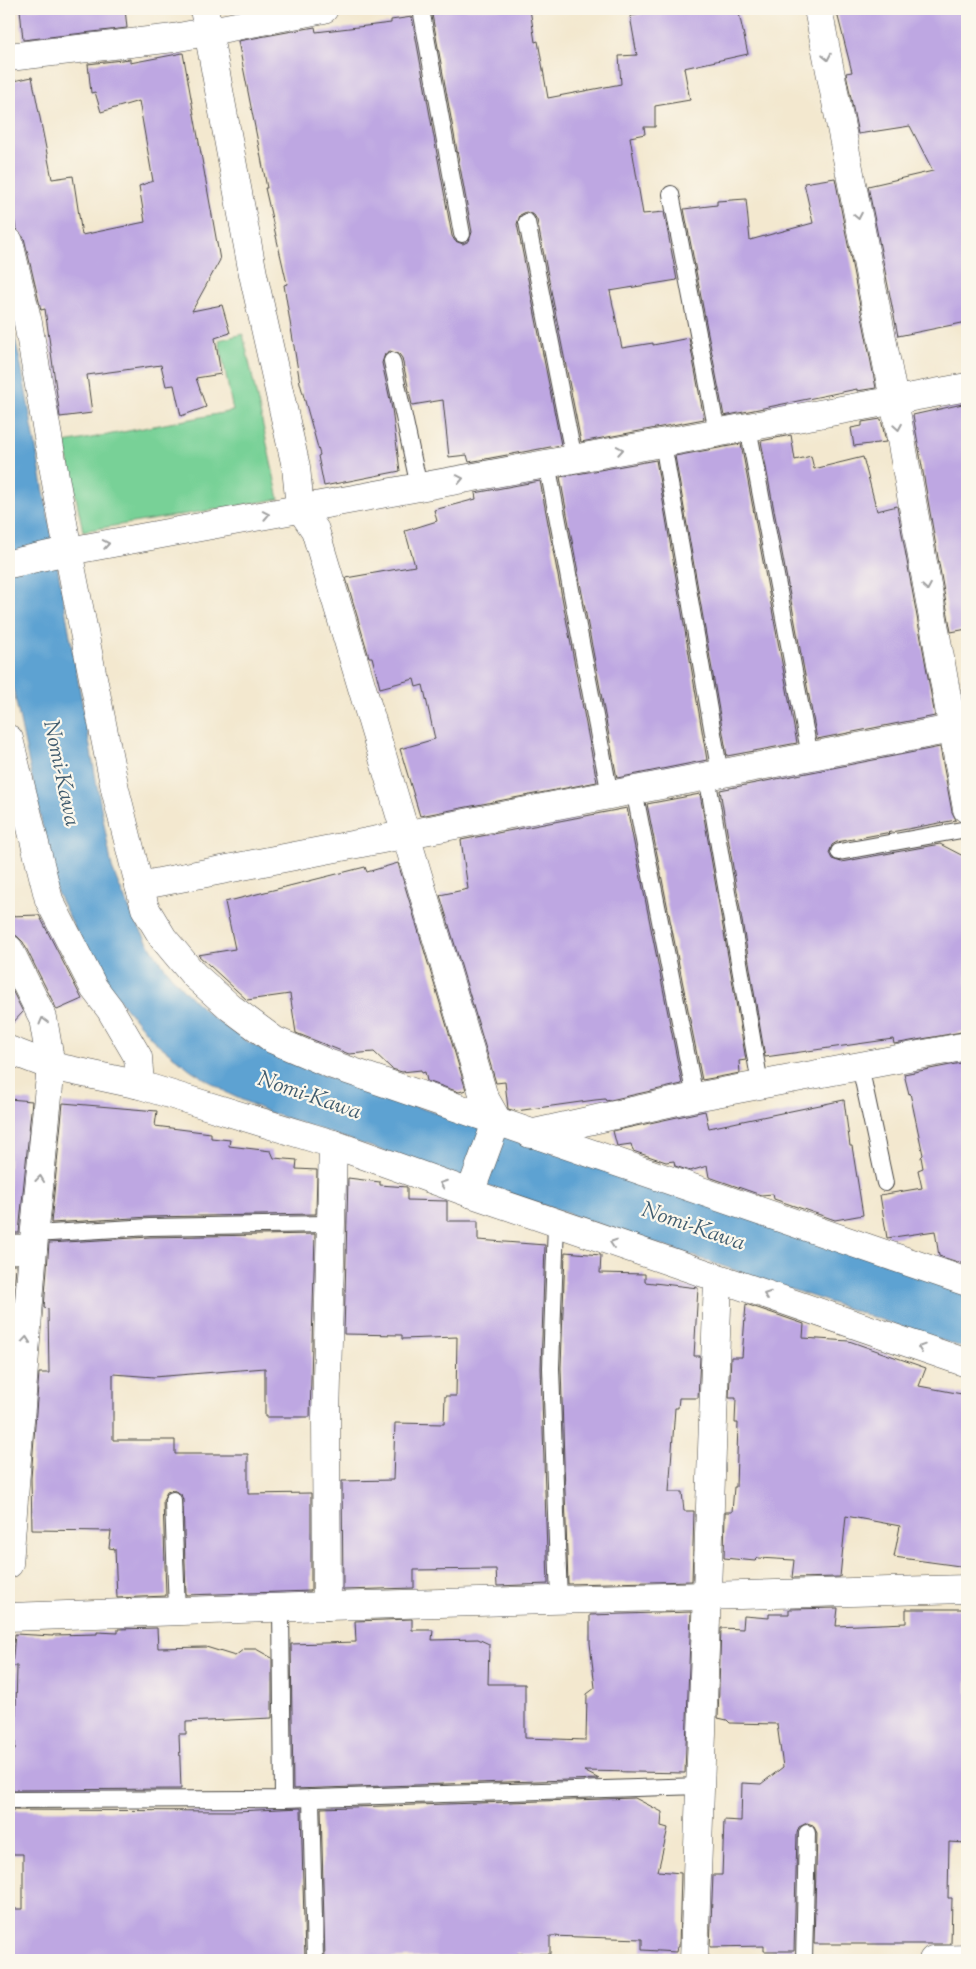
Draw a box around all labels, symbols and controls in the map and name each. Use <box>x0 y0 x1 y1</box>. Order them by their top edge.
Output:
one-way arrow <box>821 52 832 61</box>
one-way arrow <box>852 212 863 221</box>
one-way arrow <box>893 423 903 432</box>
one-way arrow <box>616 446 625 456</box>
one-way arrow <box>456 475 465 485</box>
one-way arrow <box>262 510 271 520</box>
one-way arrow <box>102 540 111 550</box>
one-way arrow <box>922 583 932 592</box>
water label: Nomi-Kawa <box>33 718 87 830</box>
one-way arrow <box>38 1017 48 1026</box>
water label: Nomi-Kawa <box>253 1064 365 1129</box>
one-way arrow <box>34 1174 45 1182</box>
one-way arrow <box>440 1180 448 1190</box>
water label: Nomi-Kawa <box>637 1195 749 1260</box>
one-way arrow <box>610 1239 618 1249</box>
one-way arrow <box>764 1291 772 1301</box>
one-way arrow <box>20 1336 31 1344</box>
one-way arrow <box>917 1343 926 1353</box>

